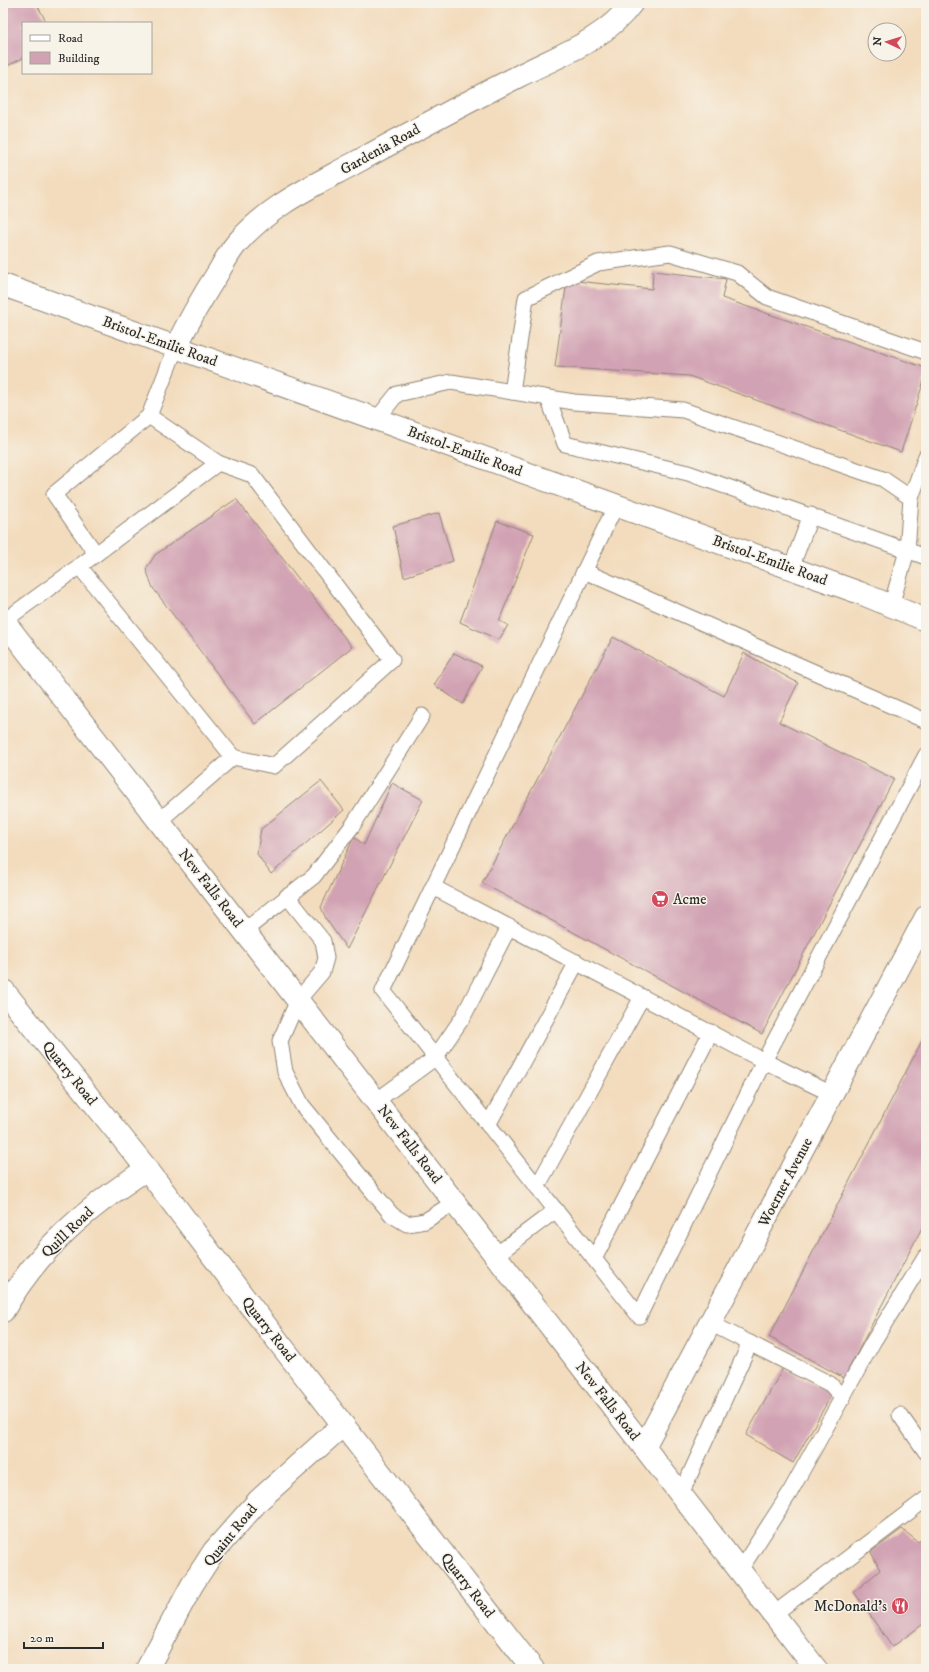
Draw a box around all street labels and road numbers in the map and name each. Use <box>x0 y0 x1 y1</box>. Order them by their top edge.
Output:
street label: Gardenia Road <box>337 119 424 179</box>
street label: Bristol-Emilie Road <box>100 312 220 371</box>
street label: Bristol-Emilie Road <box>405 422 525 481</box>
street label: Bristol-Emilie Road <box>710 531 830 590</box>
street label: New Falls Road <box>174 845 247 932</box>
street label: Quarry Road <box>38 1037 102 1110</box>
street label: New Falls Road <box>373 1101 446 1188</box>
street label: Woerner Avenue <box>754 1134 817 1231</box>
street label: Quill Road <box>37 1202 98 1262</box>
street label: Quarry Road <box>237 1293 300 1366</box>
street label: New Falls Road <box>571 1358 644 1445</box>
street label: Quaint Road <box>199 1500 262 1571</box>
street label: Quarry Road <box>436 1549 499 1622</box>

